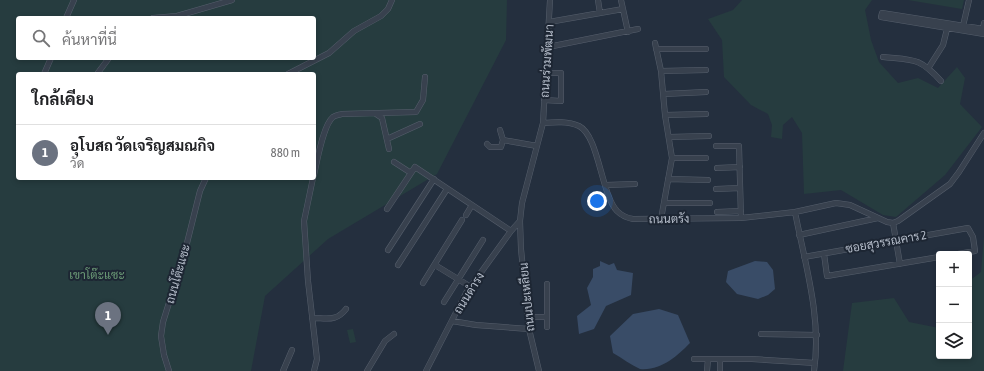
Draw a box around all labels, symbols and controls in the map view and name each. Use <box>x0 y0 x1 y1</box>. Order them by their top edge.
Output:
search box <box>16 16 316 60</box>
street label: ถนนร่วมพัฒนา <box>537 24 557 98</box>
icon: search <box>30 27 52 49</box>
text: ค้นหาที่นี่ <box>62 31 117 48</box>
text: ใกล้เคียง <box>32 89 94 109</box>
text: อุโบสถ วัดเจริญสมณกิจ <box>70 137 215 154</box>
text: 1 <box>42 145 48 160</box>
text: 880 m <box>271 145 300 160</box>
text: วัด <box>70 156 84 171</box>
your location <box>587 191 607 211</box>
street label: ถนนตรัง <box>648 212 690 226</box>
street label: ซอยสุวรรณคาร 2 <box>844 228 928 258</box>
street label: ถนนโต๊ะแซะ <box>162 242 193 305</box>
map controls <box>936 251 972 359</box>
button: + <box>936 251 972 287</box>
street label: ถนนปะเหลียน <box>515 261 538 332</box>
park label: เขาโต๊ะแซะ <box>69 267 125 282</box>
street label: ถนนดำรง <box>451 270 487 316</box>
button: − <box>936 287 972 323</box>
pin: 1 <box>95 302 121 335</box>
button: layers <box>936 323 972 359</box>

